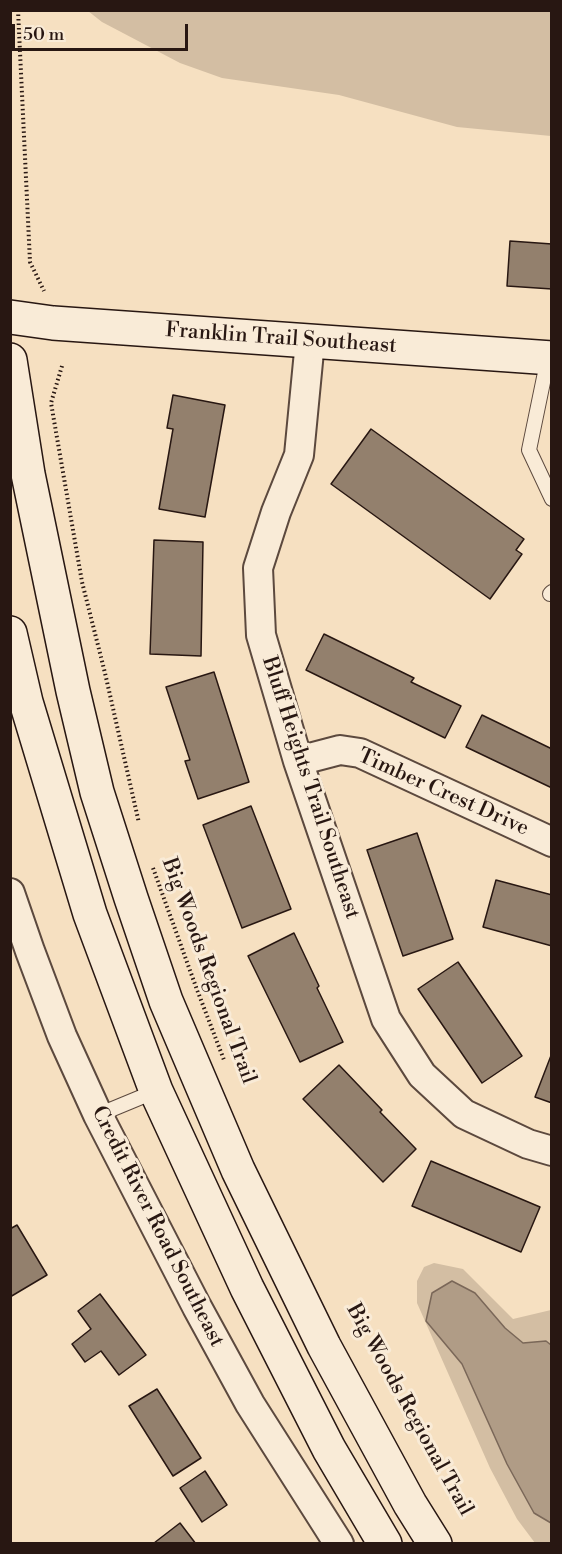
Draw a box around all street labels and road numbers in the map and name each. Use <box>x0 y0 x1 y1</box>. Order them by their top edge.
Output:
street label: Franklin Trail Southeast <box>165 318 397 360</box>
street label: Bluff Heights Trail Southeast <box>256 654 364 922</box>
street label: Timber Crest Drive <box>354 744 532 842</box>
street label: Big Woods Regional Trail <box>155 855 261 1087</box>
street label: Credit River Road Southeast <box>85 1102 229 1352</box>
street label: Big Woods Regional Trail <box>340 1300 478 1520</box>

